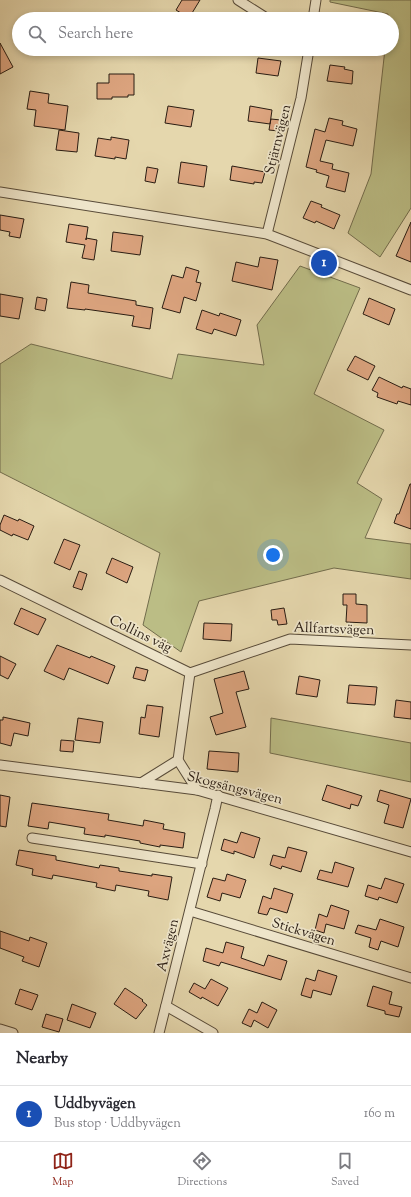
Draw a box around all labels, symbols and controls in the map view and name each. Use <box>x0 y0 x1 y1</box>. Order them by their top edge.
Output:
search box <box>12 12 399 56</box>
icon: search <box>26 23 48 45</box>
text: Search here <box>58 24 133 45</box>
street label: Stjärnvägen <box>261 102 297 177</box>
pin: 1 <box>311 248 337 278</box>
your location <box>263 545 283 565</box>
street label: Collins väg <box>105 611 175 659</box>
street label: Allfartsvägen <box>293 619 375 641</box>
street label: Skogsängsvägen <box>185 767 284 810</box>
street label: Stickvägen <box>269 914 338 952</box>
street label: Axvägen <box>153 917 185 974</box>
text: Nearby <box>16 1047 68 1071</box>
text: Uddbyvägen <box>54 1094 136 1115</box>
text: 1 <box>27 1105 31 1123</box>
text: 160 m <box>364 1105 395 1123</box>
text: Bus stop · Uddbyvägen <box>54 1115 181 1133</box>
tab: Map <box>52 1150 74 1190</box>
tab: Directions <box>178 1150 227 1190</box>
tab: Saved <box>331 1150 359 1190</box>

